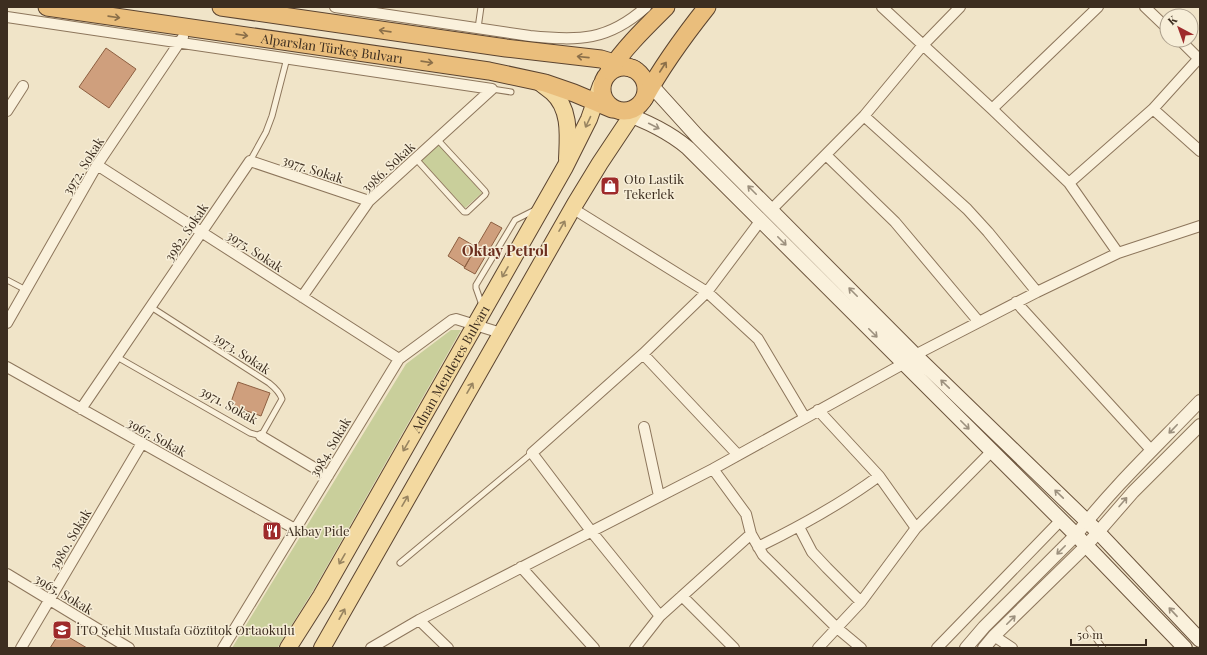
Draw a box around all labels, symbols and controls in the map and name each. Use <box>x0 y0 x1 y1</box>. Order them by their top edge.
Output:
north arrow <box>1159 8 1199 48</box>
text: K <box>1164 12 1180 28</box>
one-way arrow <box>107 13 120 21</box>
one-way arrow <box>379 27 392 35</box>
street label: Alparslan Türkeş Bulvarı <box>259 29 404 66</box>
one-way arrow <box>236 31 249 39</box>
one-way arrow <box>577 53 590 60</box>
one-way arrow <box>420 58 433 66</box>
one-way arrow <box>659 62 667 73</box>
one-way arrow <box>584 115 591 127</box>
one-way arrow <box>648 123 660 130</box>
street label: 3972. Sokak <box>58 133 107 198</box>
street label: 3986. Sokak <box>357 137 419 196</box>
street label: 3977. Sokak <box>280 151 347 187</box>
place label: Oto Lastik Tekerlek <box>624 170 685 202</box>
shop icon: Oto Lastik Tekerlek <box>599 175 621 197</box>
one-way arrow <box>747 185 757 195</box>
street label: 3982. Sokak <box>160 199 212 264</box>
one-way arrow <box>559 221 567 233</box>
street label: 3975. Sokak <box>224 226 288 276</box>
one-way arrow <box>777 236 787 246</box>
district label: Oktay Petrol <box>462 240 548 260</box>
one-way arrow <box>500 266 508 278</box>
one-way arrow <box>848 287 858 297</box>
street label: Adnan Menderes Bulvarı <box>406 302 493 436</box>
street label: 3973. Sokak <box>210 328 275 378</box>
one-way arrow <box>868 328 878 338</box>
one-way arrow <box>940 379 950 389</box>
street label: 3971. Sokak <box>197 382 262 428</box>
one-way arrow <box>466 382 474 394</box>
street label: 3967. Sokak <box>125 413 191 460</box>
street label: 3984. Sokak <box>305 413 355 480</box>
one-way arrow <box>960 420 970 430</box>
one-way arrow <box>1168 424 1178 434</box>
one-way arrow <box>401 440 409 452</box>
one-way arrow <box>1054 489 1064 499</box>
one-way arrow <box>402 495 410 507</box>
one-way arrow <box>1119 497 1128 508</box>
street label: 3980. Sokak <box>45 504 95 572</box>
restaurant icon: Akbay Pide <box>261 520 283 542</box>
place label: Akbay Pide <box>285 522 350 539</box>
one-way arrow <box>1056 545 1066 555</box>
one-way arrow <box>337 553 345 565</box>
street label: 3965. Sokak <box>32 569 98 618</box>
one-way arrow <box>1168 607 1178 617</box>
one-way arrow <box>339 608 346 620</box>
one-way arrow <box>1006 615 1016 625</box>
school or university icon: İTO Şehit Mustafa Gözütok Ortaokulu <box>51 619 73 641</box>
place label: İTO Şehit Mustafa Gözütok Ortaokulu <box>76 621 295 638</box>
scale bar <box>1071 621 1146 647</box>
text: 50 m <box>1077 626 1103 642</box>

